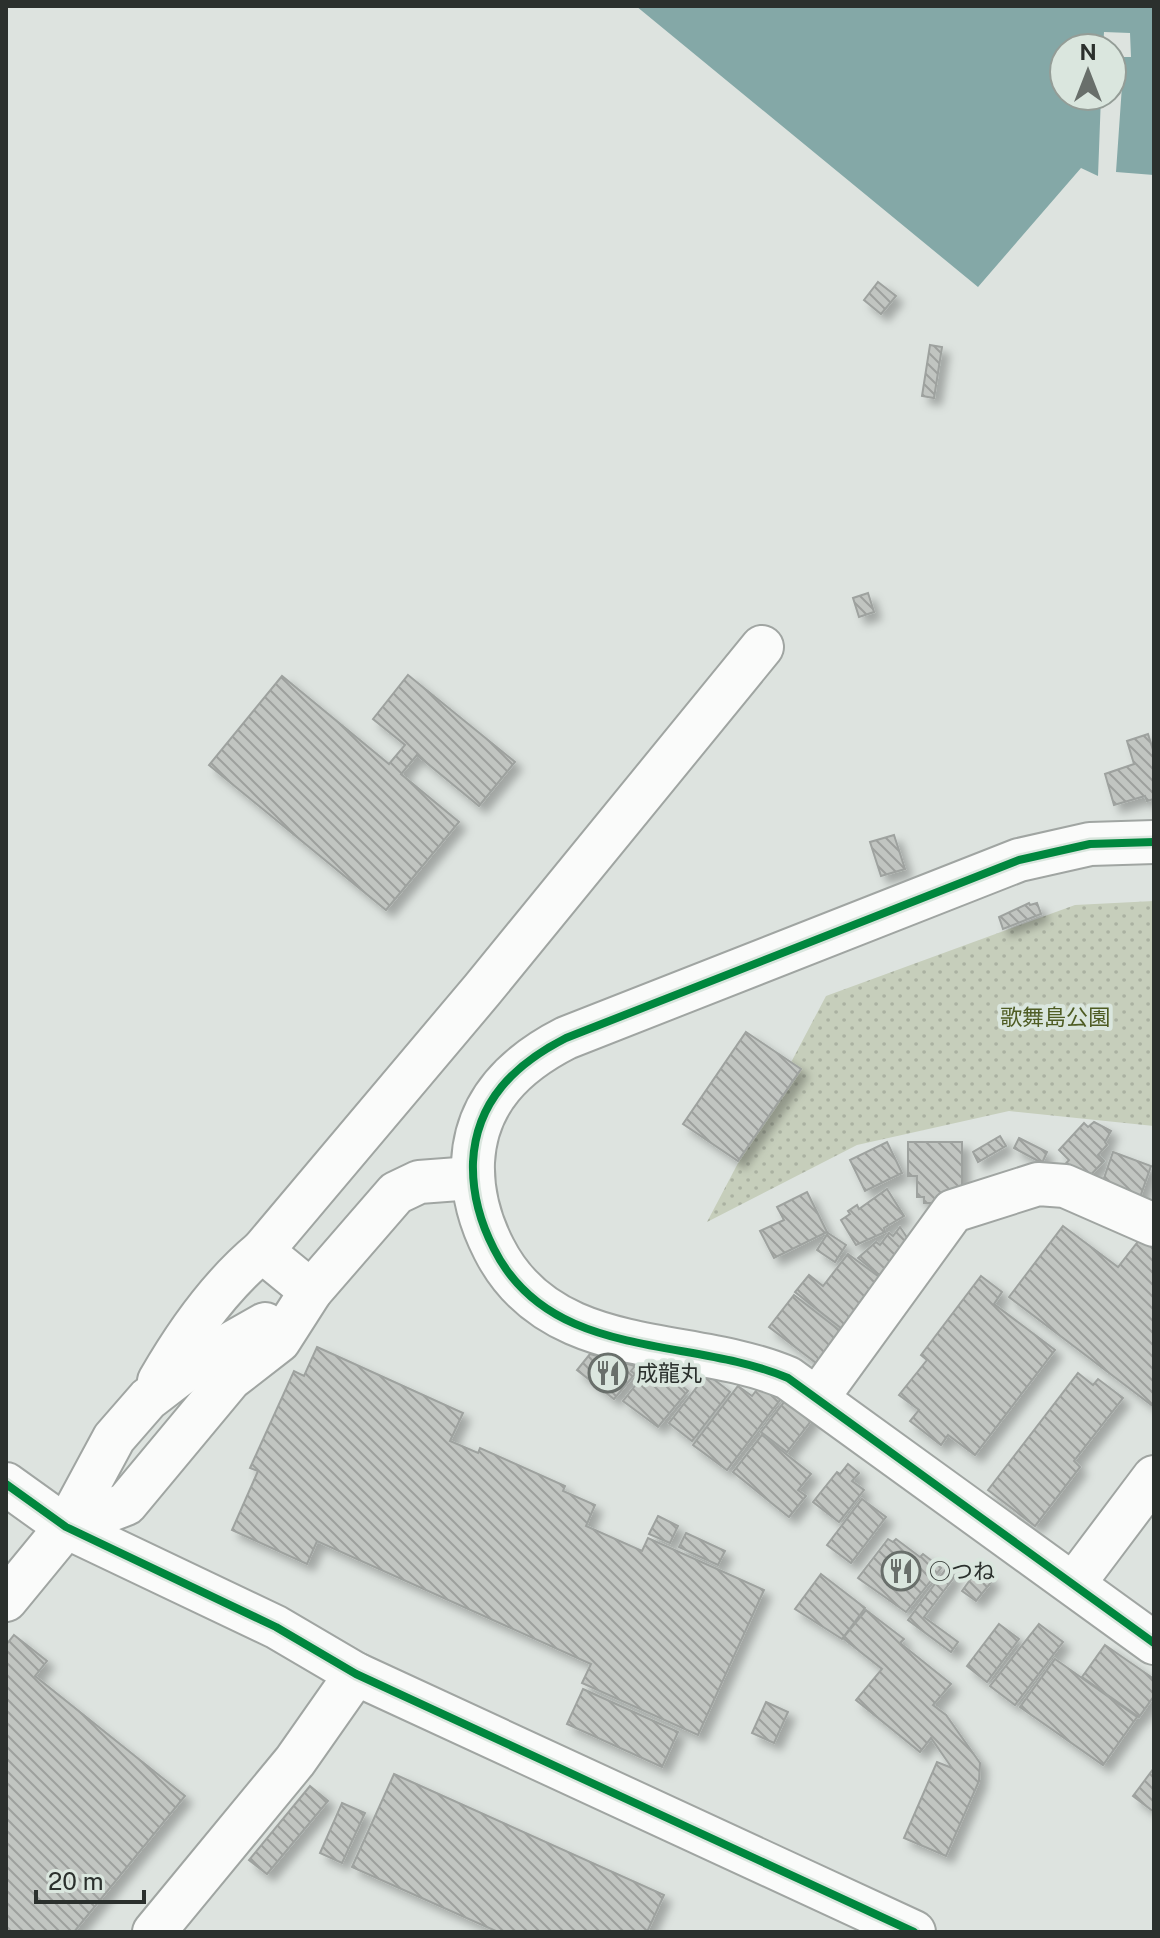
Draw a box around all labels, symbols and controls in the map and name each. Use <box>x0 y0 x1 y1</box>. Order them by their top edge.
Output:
north arrow <box>1048 32 1128 112</box>
text: N <box>1079 39 1097 65</box>
park label: 歌舞島公園 <box>1000 1004 1110 1030</box>
restaurant icon: 成龍丸 <box>587 1352 629 1394</box>
place label: 成龍丸 <box>636 1360 702 1386</box>
restaurant icon: ○つね <box>880 1550 922 1592</box>
place label: ○つね <box>929 1558 995 1584</box>
scale bar <box>36 1854 144 1904</box>
text: 20 m <box>48 1867 104 1895</box>

